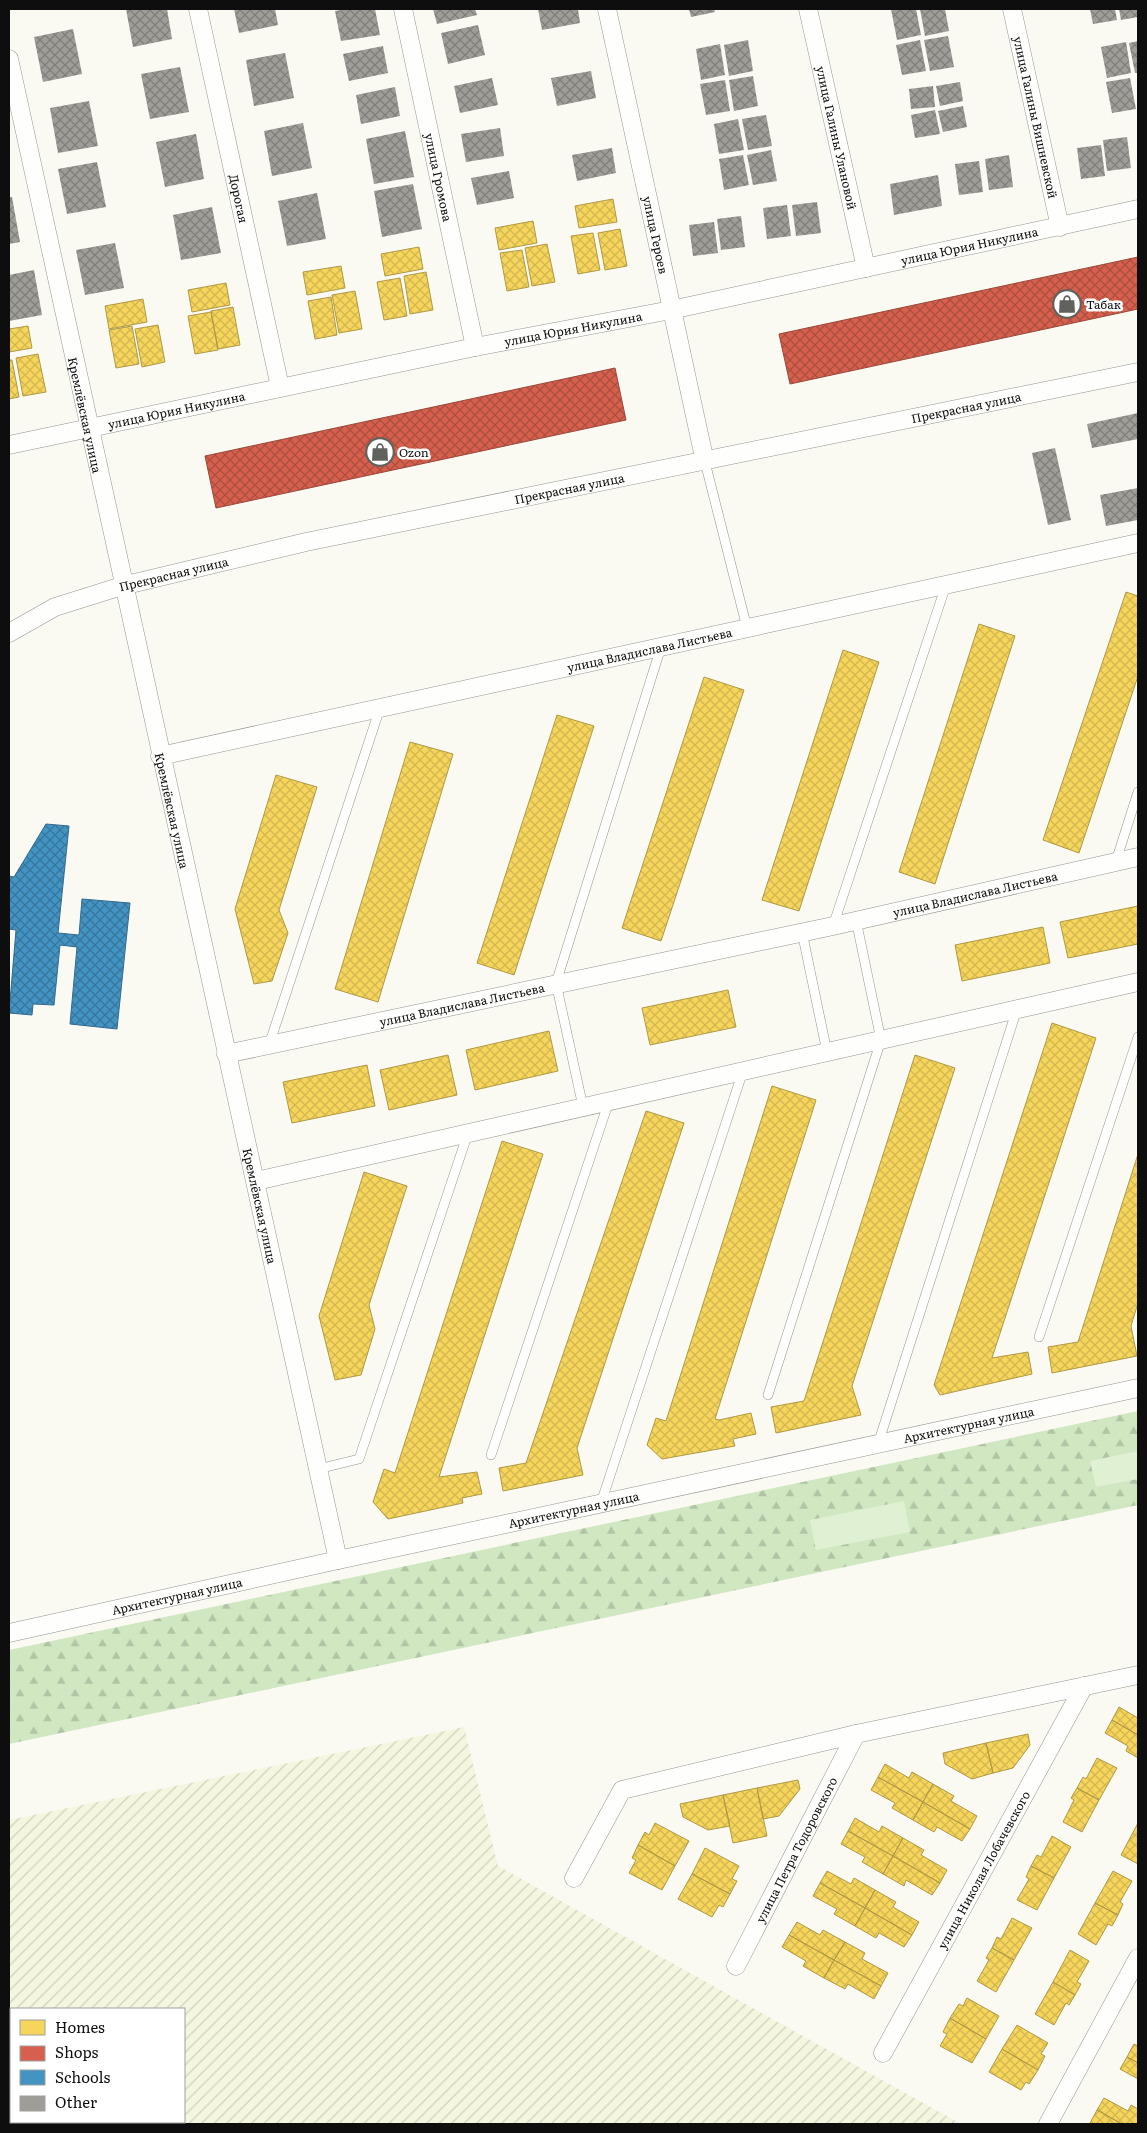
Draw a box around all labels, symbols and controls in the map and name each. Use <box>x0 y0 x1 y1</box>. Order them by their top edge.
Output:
street label: улица Галины Вишневской <box>1009 35 1062 200</box>
street label: улица Галины Улановой <box>812 64 862 211</box>
street label: улица Громова <box>421 131 457 224</box>
street label: Дорогая <box>225 173 253 225</box>
street label: улица Героев <box>639 194 673 276</box>
street label: улица Юрия Никулина <box>899 222 1040 269</box>
shop icon: Табак <box>1052 289 1082 319</box>
place label: Табак <box>1086 295 1121 313</box>
street label: улица Юрия Никулина <box>503 307 644 350</box>
street label: Кремлёвская улица <box>64 355 107 475</box>
street label: улица Юрия Никулина <box>106 386 247 433</box>
street label: Прекрасная улица <box>910 387 1023 427</box>
shop icon: Ozon <box>365 437 395 467</box>
place label: Ozon <box>399 443 429 461</box>
street label: Прекрасная улица <box>513 468 626 508</box>
street label: Прекрасная улица <box>117 552 230 595</box>
street label: улица Владислава Листьева <box>565 623 734 676</box>
street label: Кремлёвская улица <box>151 751 194 871</box>
street label: улица Владислава Листьева <box>891 866 1060 921</box>
street label: улица Владислава Листьева <box>378 978 547 1030</box>
street label: Кремлёвская улица <box>239 1146 282 1266</box>
street label: Архитектурная улица <box>902 1401 1036 1447</box>
street label: Архитектурная улица <box>507 1486 641 1532</box>
street label: Архитектурная улица <box>110 1572 244 1619</box>
street label: улица Петра Тодоровского <box>751 1774 841 1926</box>
street label: улица Николая Лобачевского <box>933 1787 1034 1952</box>
legend <box>10 2008 185 2123</box>
text: Homes <box>55 2015 105 2038</box>
text: Shops <box>55 2040 98 2063</box>
text: Schools <box>55 2065 111 2088</box>
text: Other <box>55 2090 97 2113</box>

